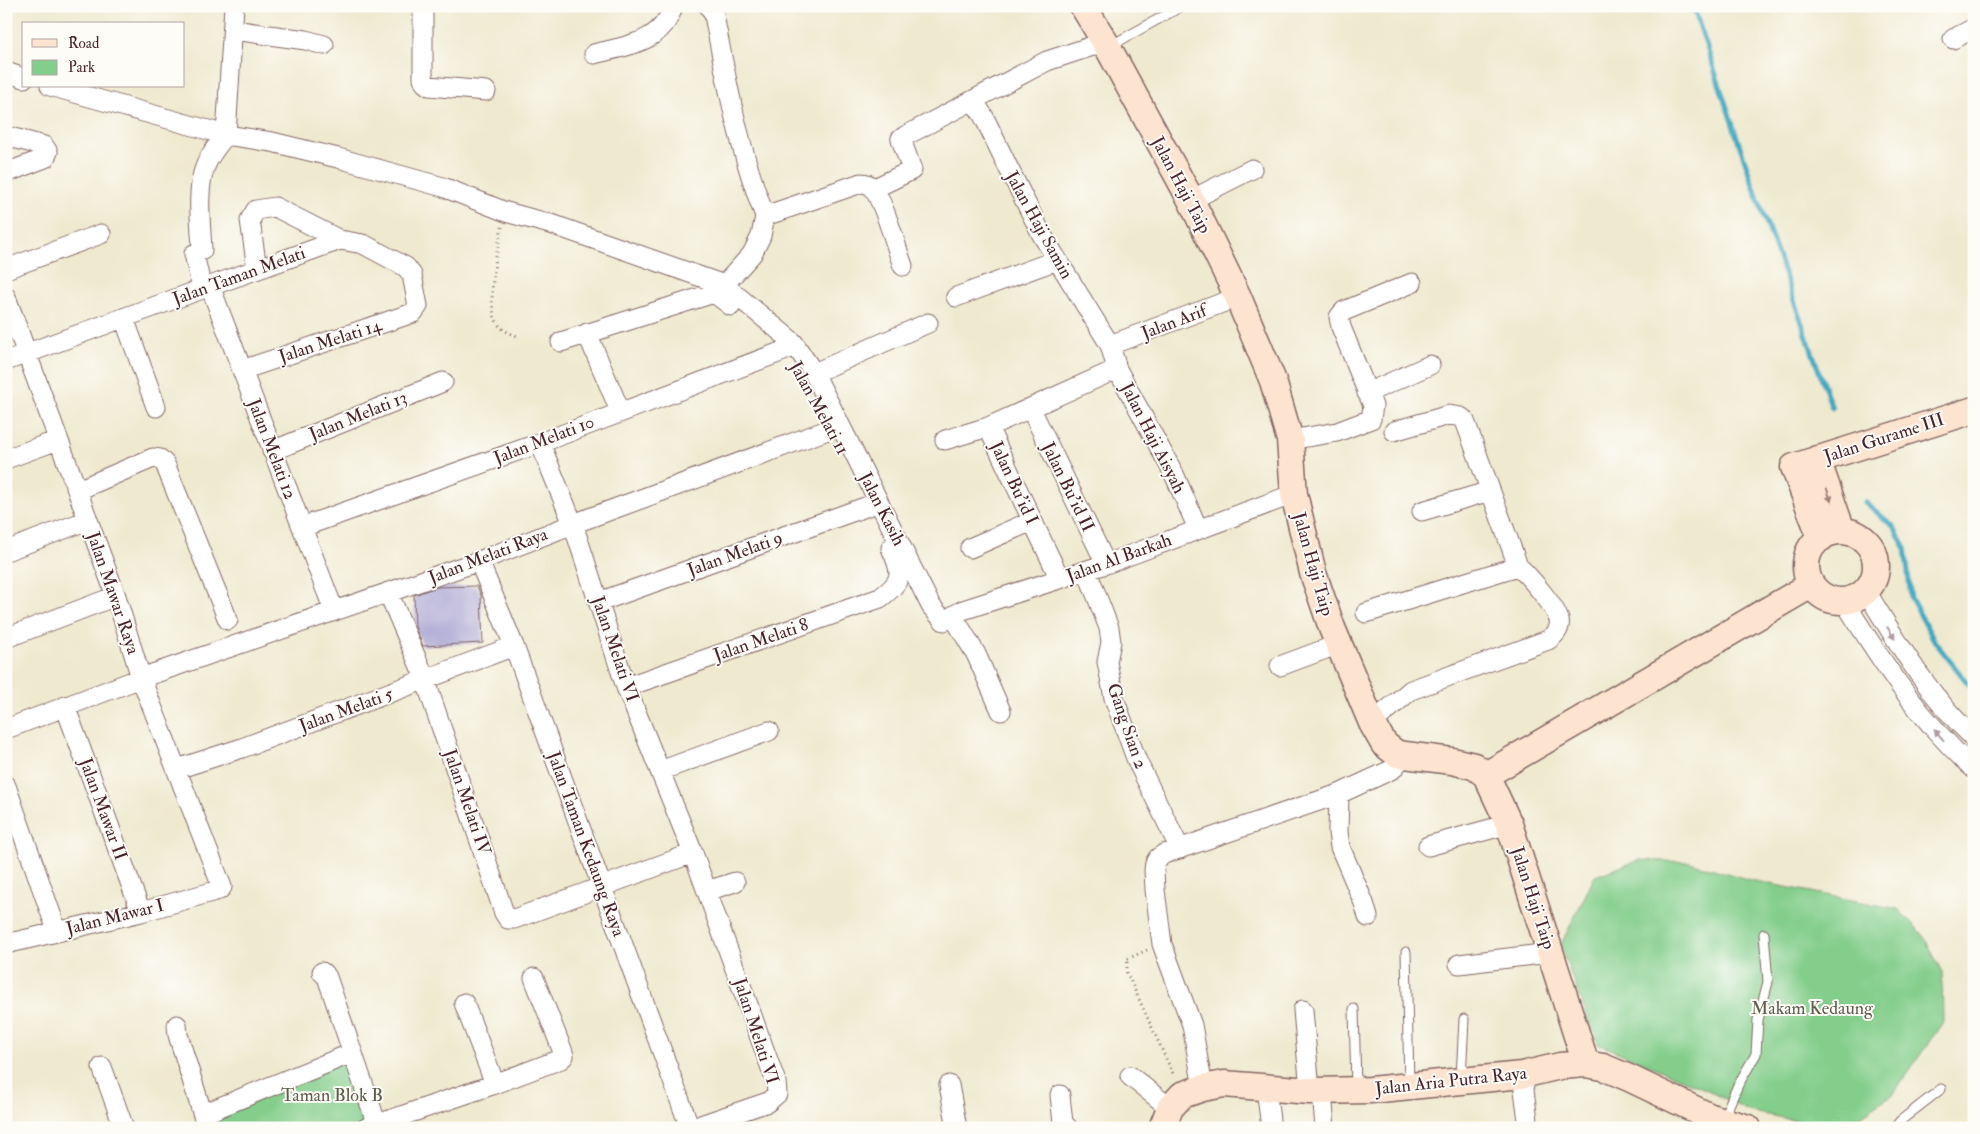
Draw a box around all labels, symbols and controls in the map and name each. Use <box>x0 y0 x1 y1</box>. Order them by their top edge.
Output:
legend <box>22 22 185 88</box>
text: Road <box>68 34 100 53</box>
text: Park <box>68 58 95 77</box>
street label: Jalan Haji Taip <box>1145 132 1216 238</box>
street label: Jalan Haji Samin <box>999 166 1078 283</box>
street label: Jalan Taman Melati <box>168 241 309 311</box>
street label: Jalan Arif <box>1137 298 1213 345</box>
street label: Jalan Melati 14 <box>275 313 385 369</box>
street label: Jalan Melati 11 <box>783 356 854 459</box>
street label: Jalan Haji Aisyah <box>1115 378 1191 498</box>
street label: Jalan Melati 13 <box>305 386 410 446</box>
street label: Jalan Melati 12 <box>242 394 302 503</box>
street label: Jalan Gurame III <box>1820 408 1947 469</box>
street label: Jalan Melati 10 <box>489 410 598 470</box>
street label: Jalan Bu’id I <box>984 437 1043 528</box>
street label: Jalan Bu’id II <box>1036 437 1100 536</box>
street label: Jalan Kasih <box>853 467 911 550</box>
one-way arrow <box>1825 488 1833 503</box>
street label: Jalan Haji Taip <box>1287 509 1339 619</box>
street label: Jalan Melati Raya <box>424 523 551 590</box>
street label: Jalan Melati 9 <box>683 526 786 582</box>
street label: Jalan Mawar Raya <box>81 528 145 658</box>
street label: Jalan Al Barkah <box>1062 528 1175 588</box>
street label: Jalan Melati VI <box>586 592 644 705</box>
street label: Jalan Melati 8 <box>710 613 812 667</box>
one-way arrow <box>1887 626 1896 639</box>
street label: Gang Sian 2 <box>1102 680 1152 772</box>
street label: Jalan Melati 5 <box>295 682 396 738</box>
one-way arrow <box>1933 729 1945 741</box>
street label: Jalan Melati IV <box>438 745 496 859</box>
street label: Jalan Taman Kedaung Raya <box>541 747 630 940</box>
street label: Jalan Mawar II <box>73 754 132 863</box>
street label: Jalan Haji Taip <box>1505 843 1560 952</box>
street label: Jalan Mawar I <box>63 894 166 941</box>
street label: Jalan Melati VI <box>728 974 784 1087</box>
park label: Makam Kedaung <box>1751 997 1874 1020</box>
street label: Jalan Aria Putra Raya <box>1373 1062 1529 1101</box>
park label: Taman Blok B <box>281 1084 383 1107</box>

